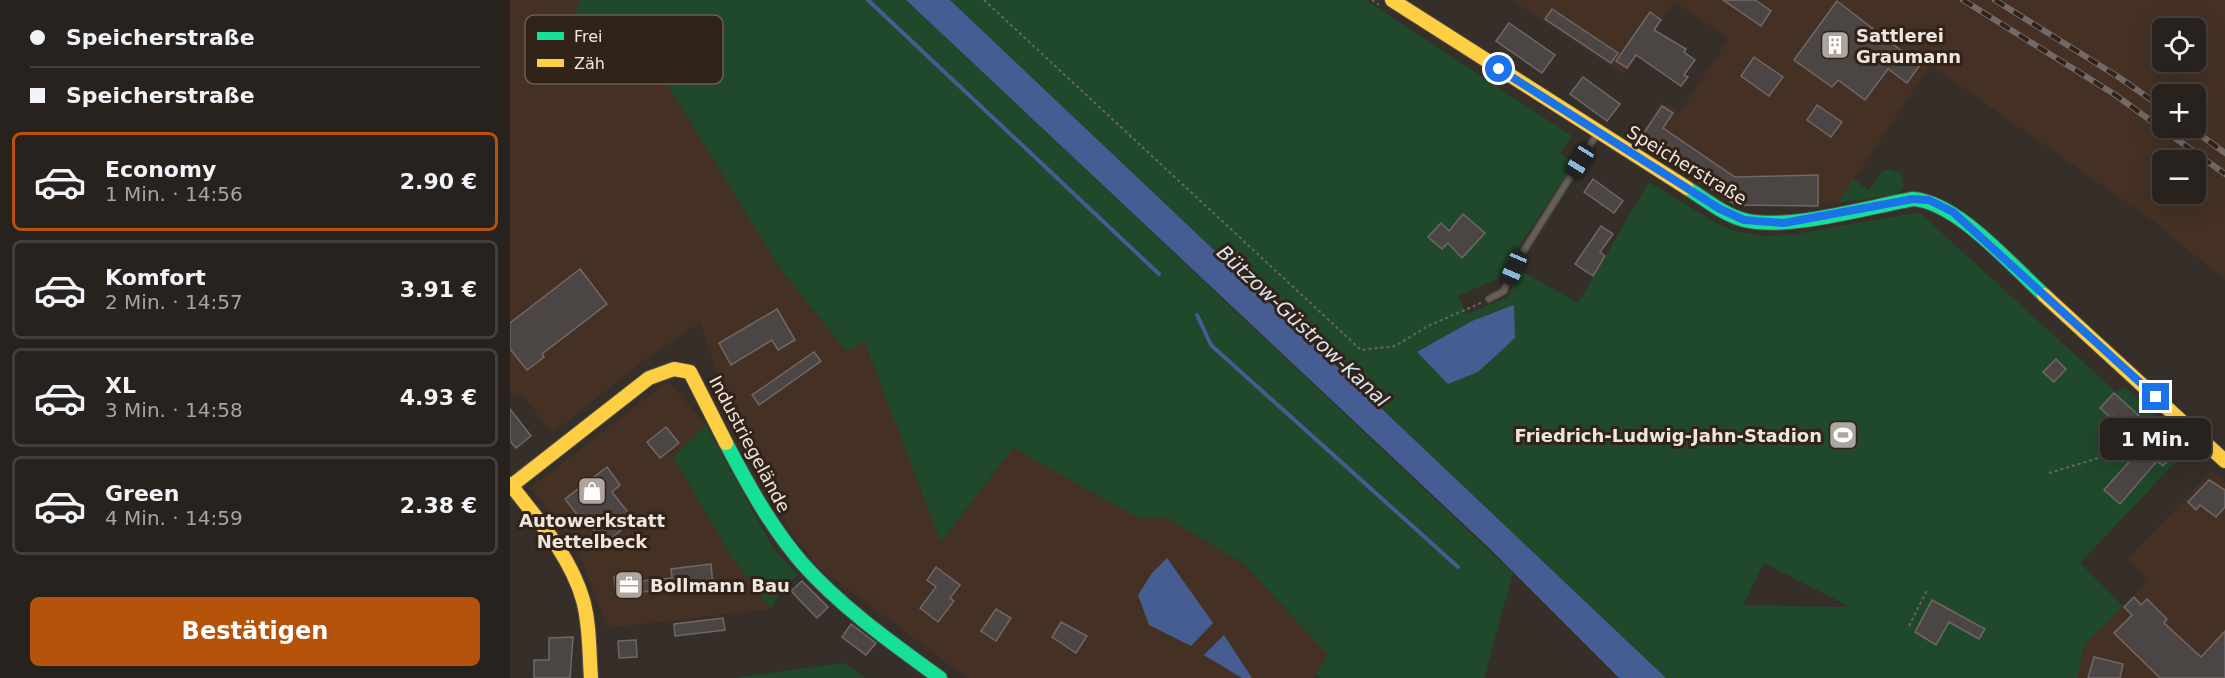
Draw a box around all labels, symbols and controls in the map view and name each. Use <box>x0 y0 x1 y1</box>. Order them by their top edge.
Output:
legend <box>525 15 723 84</box>
map controls <box>2152 18 2206 204</box>
button: locate <box>2152 18 2206 72</box>
text: Speicherstraße <box>66 25 255 50</box>
place label: Sattlerei Graumann <box>1856 25 1961 67</box>
text: Frei <box>574 27 603 46</box>
building icon: Sattlerei Graumann <box>1819 29 1851 61</box>
text: Zäh <box>574 54 605 73</box>
route start <box>1485 55 1512 82</box>
text: Speicherstraße <box>66 83 255 108</box>
button: + <box>2152 84 2206 138</box>
street label: Speicherstraße <box>1623 121 1751 209</box>
car <box>1563 141 1597 181</box>
button: − <box>2152 150 2206 204</box>
icon: car <box>33 155 87 209</box>
text: Economy <box>105 157 216 182</box>
text: 2.90 € <box>400 169 477 194</box>
text: 1 Min. · 14:56 <box>105 182 243 206</box>
water label: Bützow-Güstrow-Kanal <box>1212 240 1394 412</box>
car <box>1499 248 1529 288</box>
icon: car <box>33 263 87 317</box>
text: Komfort <box>105 265 206 290</box>
text: 3.91 € <box>400 277 477 302</box>
text: 2 Min. · 14:57 <box>105 290 243 314</box>
icon: car <box>33 371 87 425</box>
street label: Industriegelände <box>705 372 795 516</box>
text: XL <box>105 373 136 398</box>
route end <box>2142 383 2169 410</box>
text: 4.93 € <box>400 385 477 410</box>
text: 3 Min. · 14:58 <box>105 398 243 422</box>
callout: 1 Min. <box>2100 418 2212 460</box>
sports icon: Friedrich-Ludwig-Jahn-Stadion <box>1827 419 1859 451</box>
place label: Friedrich-Ludwig-Jahn-Stadion <box>1514 425 1822 446</box>
text: 1 Min. <box>2121 427 2190 451</box>
shop icon: Autowerkstatt Nettelbeck <box>576 475 608 507</box>
icon: car <box>33 479 87 533</box>
text: Green <box>105 481 179 506</box>
text: 2.38 € <box>400 493 477 518</box>
text: 4 Min. · 14:59 <box>105 506 243 530</box>
place label: Autowerkstatt Nettelbeck <box>519 510 665 552</box>
office icon: Bollmann Bau <box>613 569 645 601</box>
place label: Bollmann Bau <box>650 575 790 596</box>
button: Bestätigen <box>30 597 480 666</box>

